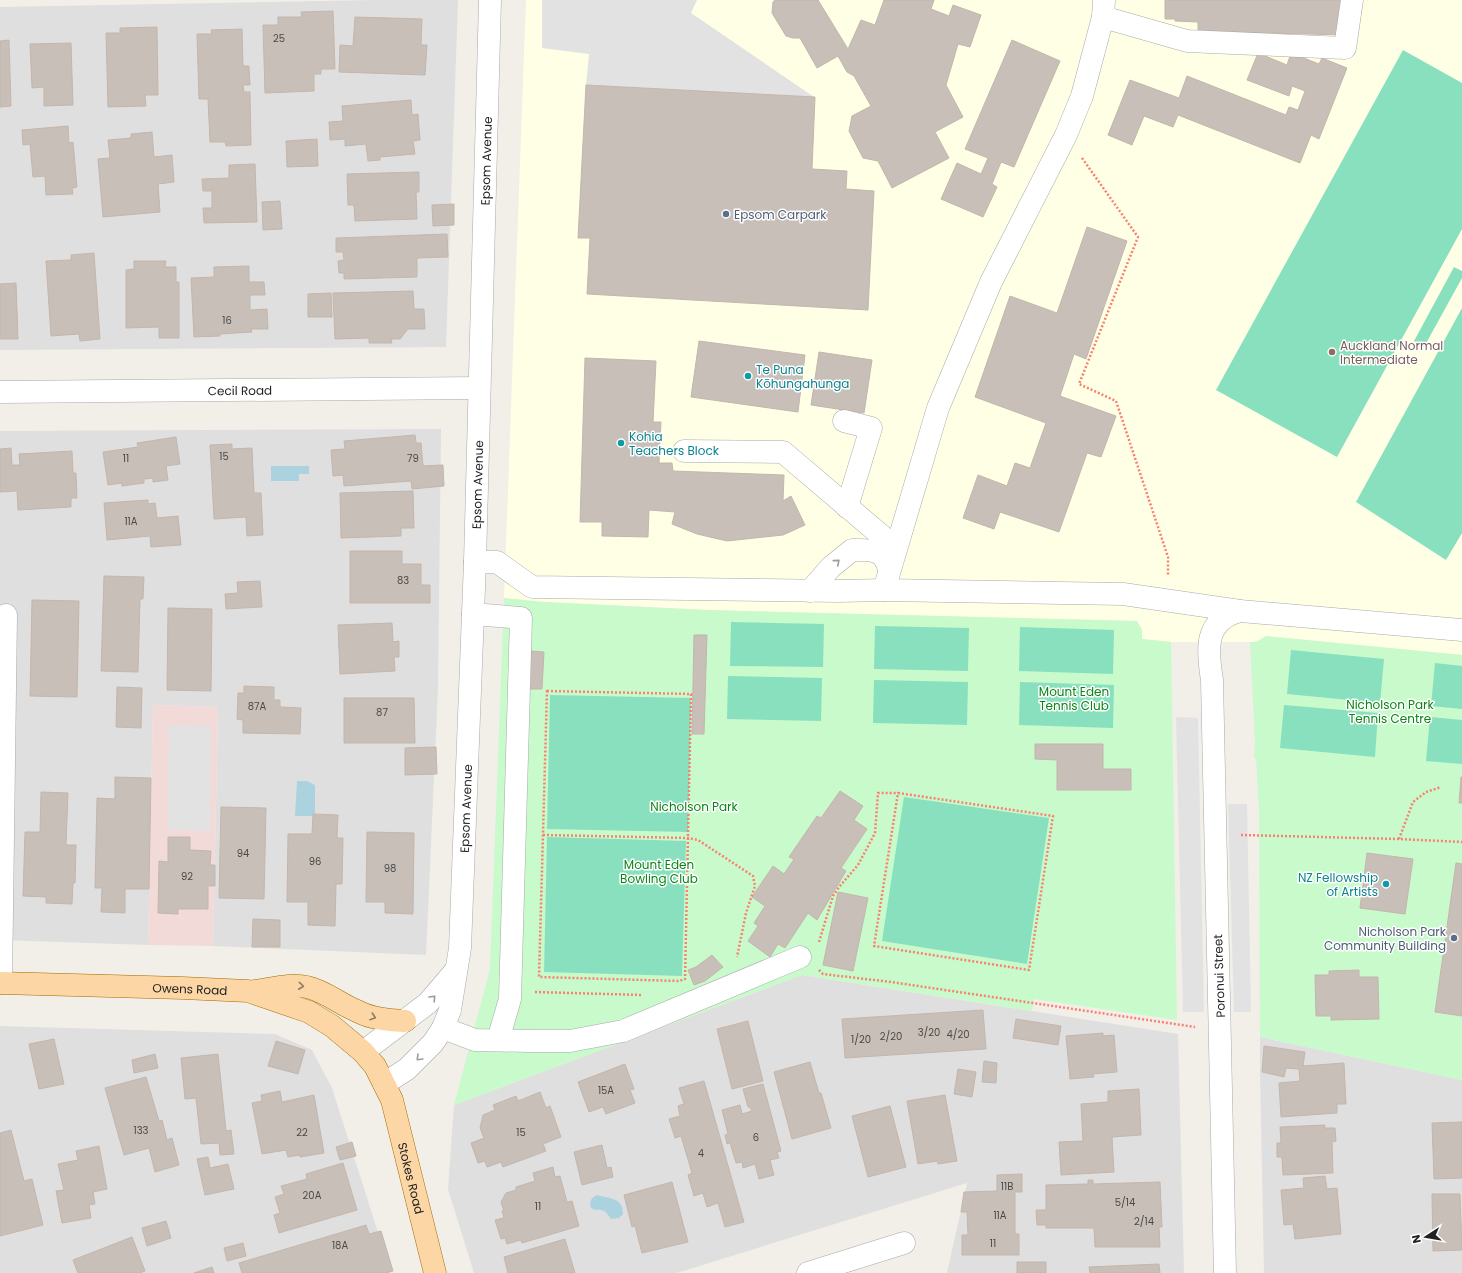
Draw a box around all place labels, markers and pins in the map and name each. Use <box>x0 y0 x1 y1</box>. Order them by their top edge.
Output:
place label: Epsom Carpark <box>734 206 827 223</box>
marker: Epsom Carpark <box>721 209 731 219</box>
place label: Auckland Normal Intermediate <box>1340 337 1443 368</box>
marker: Auckland Normal Intermediate <box>1327 347 1337 357</box>
place label: Te Puna Kōhungahunga <box>756 361 849 392</box>
marker: Te Puna Kōhungahunga <box>743 371 753 381</box>
place label: Kohia Teachers Block <box>629 428 720 459</box>
marker: Kohia Teachers Block <box>616 438 626 448</box>
place label: NZ Fellowship of Artists <box>1298 869 1378 900</box>
marker: NZ Fellowship of Artists <box>1381 879 1391 889</box>
place label: Nicholson Park Community Building <box>1324 923 1447 954</box>
marker: Nicholson Park Community Building <box>1449 933 1459 943</box>

